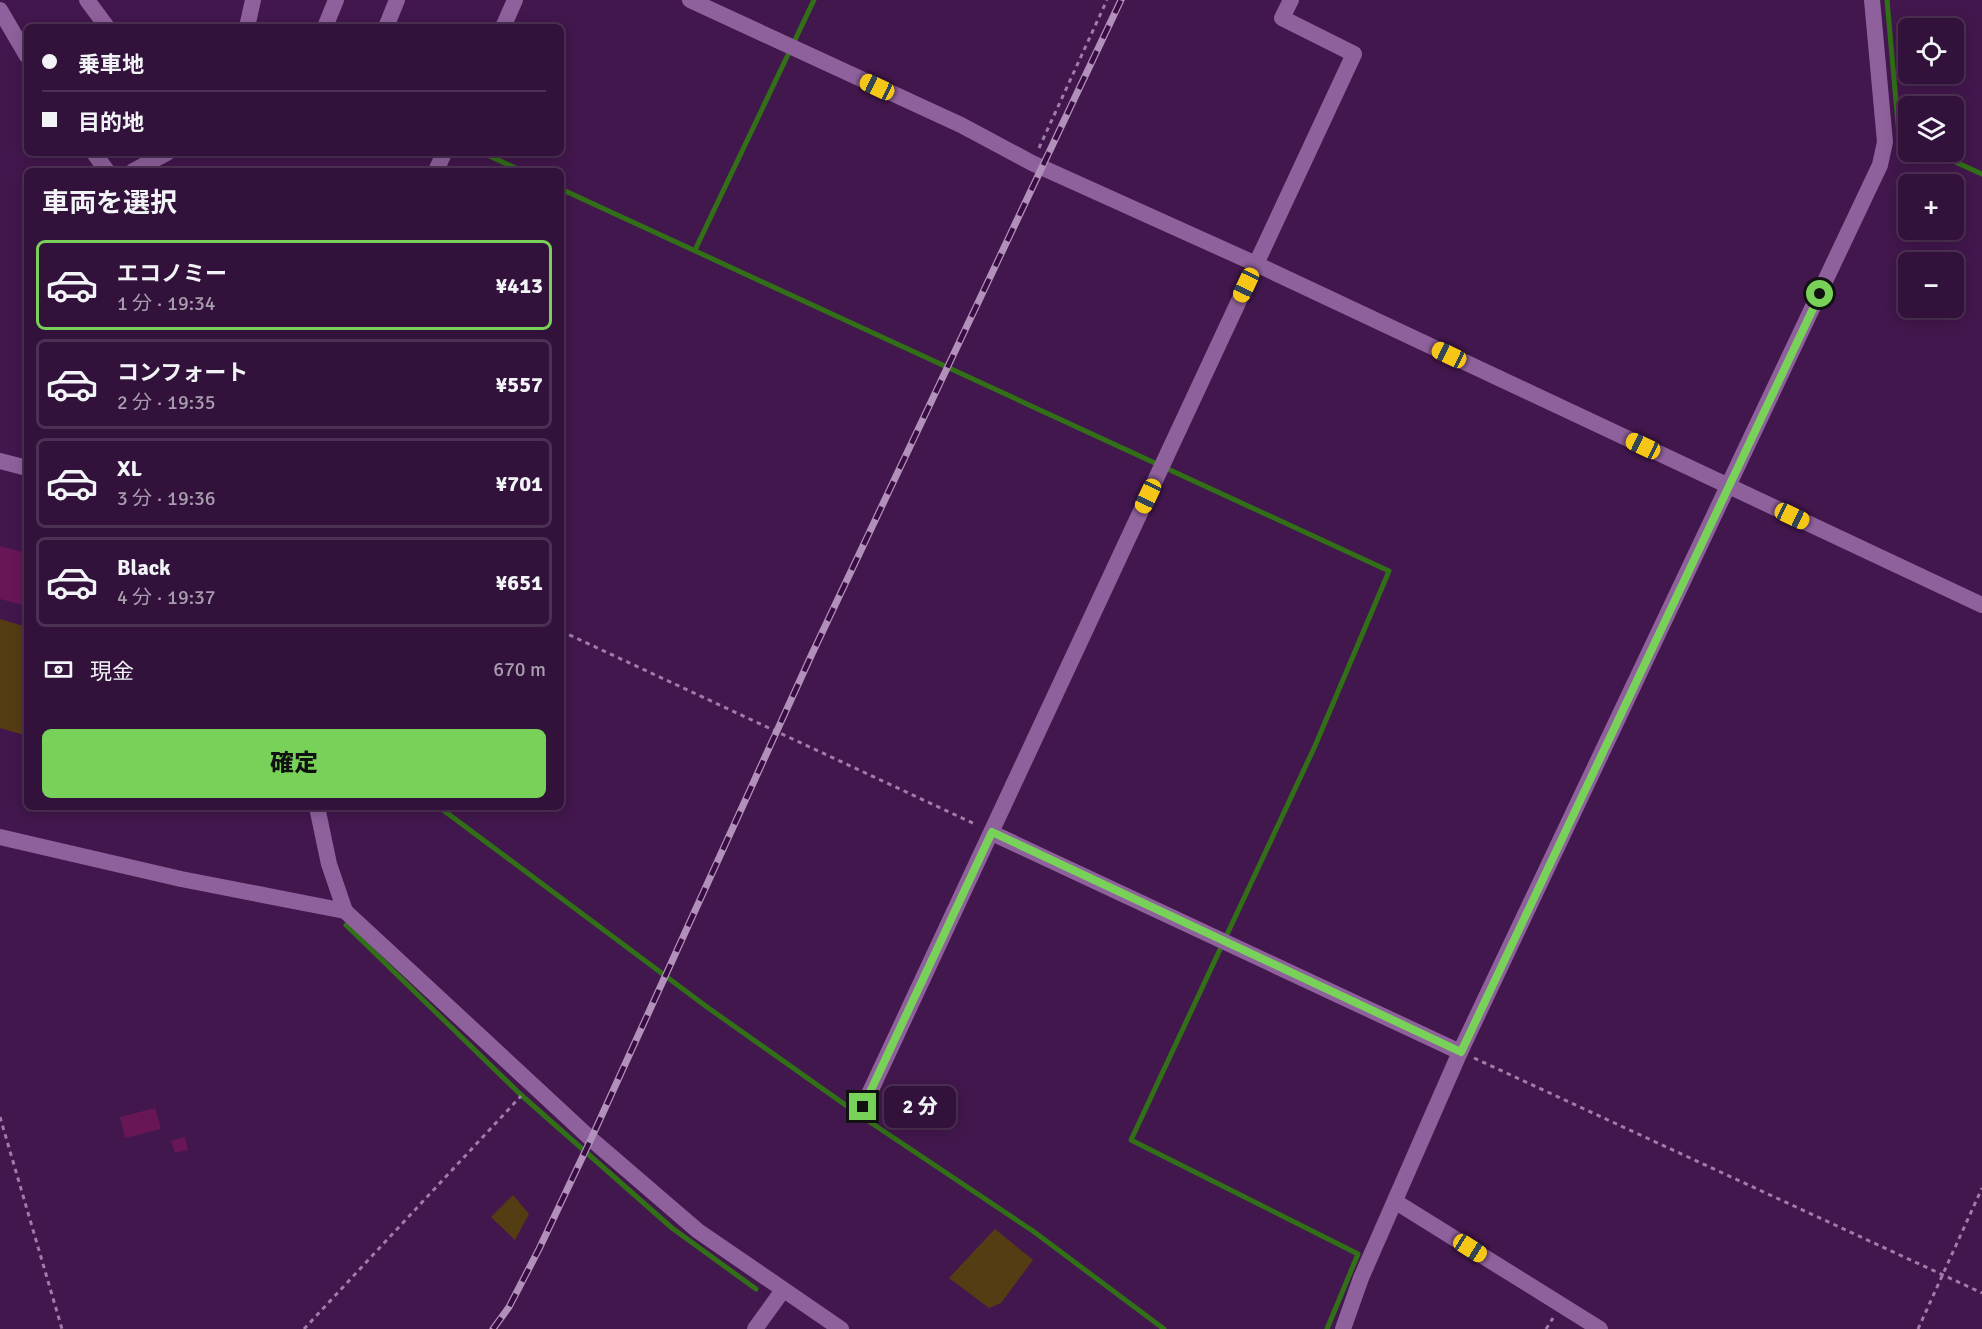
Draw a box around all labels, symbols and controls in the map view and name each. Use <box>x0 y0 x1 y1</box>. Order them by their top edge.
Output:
map controls <box>1898 18 1964 318</box>
button: locate <box>1898 18 1964 84</box>
text: 乗車地 <box>78 51 144 78</box>
car <box>857 71 897 103</box>
button: layers <box>1898 96 1964 162</box>
text: 目的地 <box>78 109 144 136</box>
button: + <box>1898 174 1964 240</box>
text: 車両を選択 <box>42 187 177 220</box>
button: − <box>1898 252 1964 318</box>
icon: car <box>45 258 99 312</box>
text: エコノミー <box>117 260 227 287</box>
car <box>1230 265 1262 305</box>
text: ¥413 <box>495 272 543 299</box>
route start <box>1806 280 1833 307</box>
text: 1 分 · 19:34 <box>117 291 216 316</box>
car <box>1429 339 1469 371</box>
icon: car <box>45 357 99 411</box>
text: コンフォート <box>117 359 248 386</box>
text: ¥557 <box>495 371 543 398</box>
text: 2 分 · 19:35 <box>117 390 216 415</box>
car <box>1623 430 1663 462</box>
text: XL <box>117 455 142 482</box>
icon: car <box>45 456 99 510</box>
text: ¥701 <box>495 470 543 497</box>
car <box>1132 476 1164 516</box>
text: 3 分 · 19:36 <box>117 486 216 511</box>
car <box>1772 500 1812 532</box>
text: Black <box>117 554 171 581</box>
icon: car <box>45 555 99 609</box>
text: ¥651 <box>495 569 543 596</box>
text: 4 分 · 19:37 <box>117 585 216 610</box>
icon: cash <box>42 653 75 686</box>
text: 670 m <box>493 657 546 682</box>
text: 現金 <box>90 658 134 685</box>
button: 確定 <box>42 729 546 798</box>
callout: 2 分 <box>884 1086 956 1128</box>
route end <box>849 1093 876 1120</box>
text: 2 分 <box>902 1094 938 1119</box>
car <box>1450 1231 1490 1265</box>

